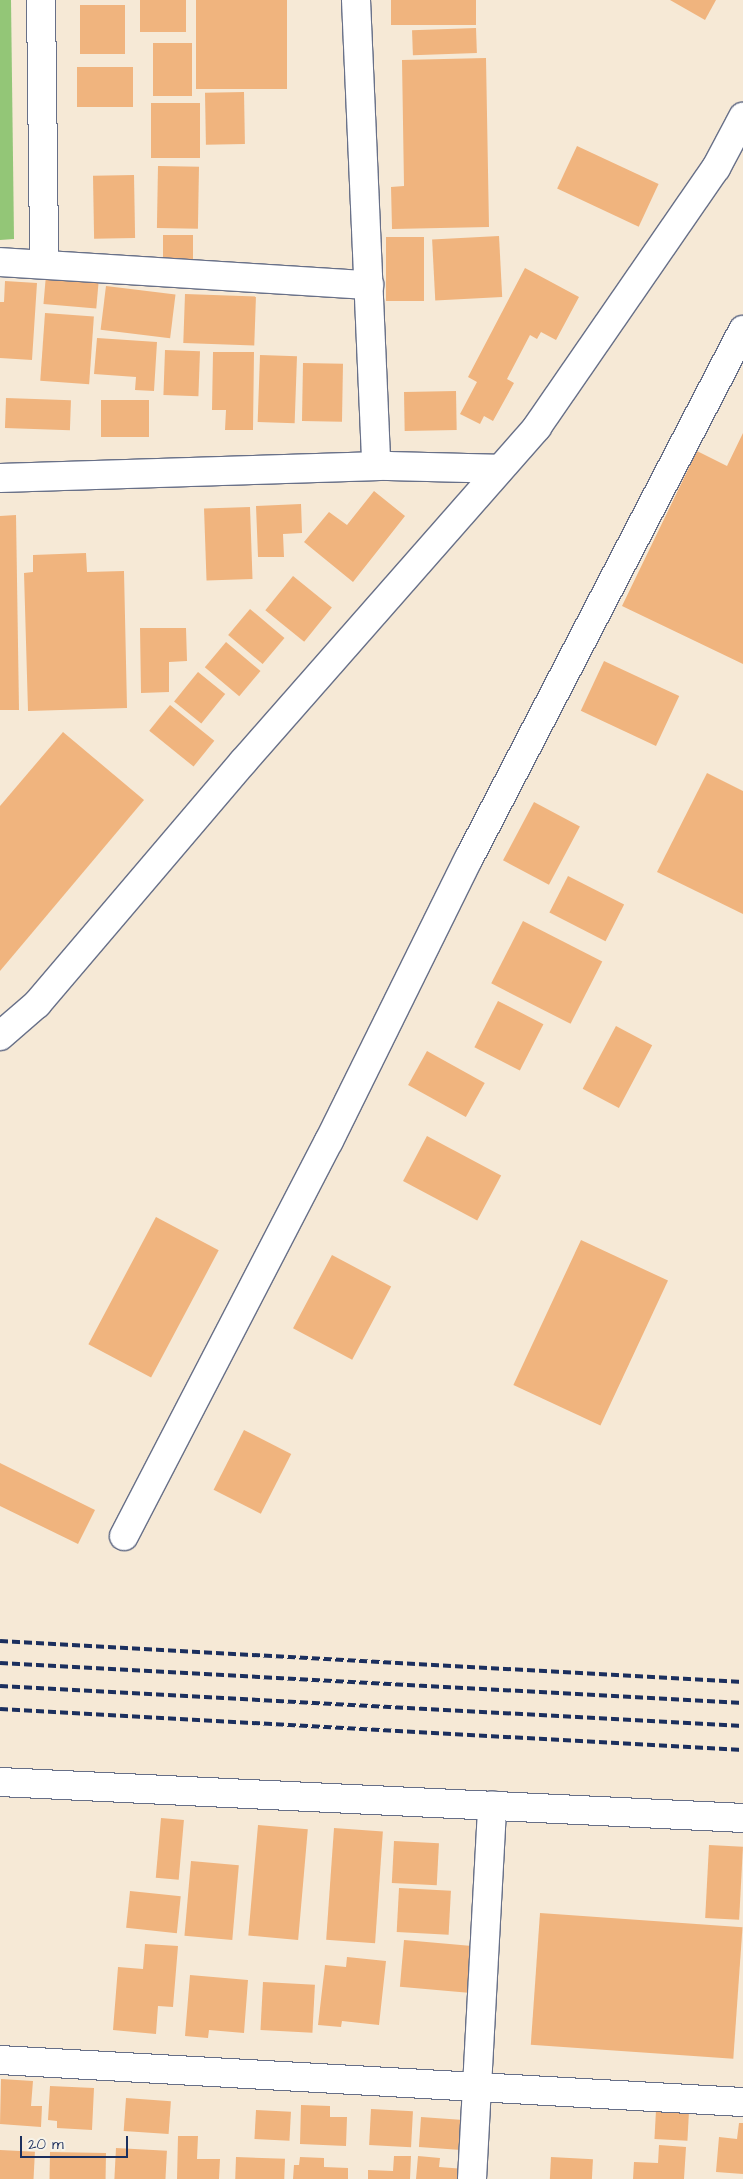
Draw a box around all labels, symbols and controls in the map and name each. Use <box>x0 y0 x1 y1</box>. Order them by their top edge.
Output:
scale bar <box>22 2126 130 2158</box>
text: 20 m <box>28 2134 64 2155</box>

